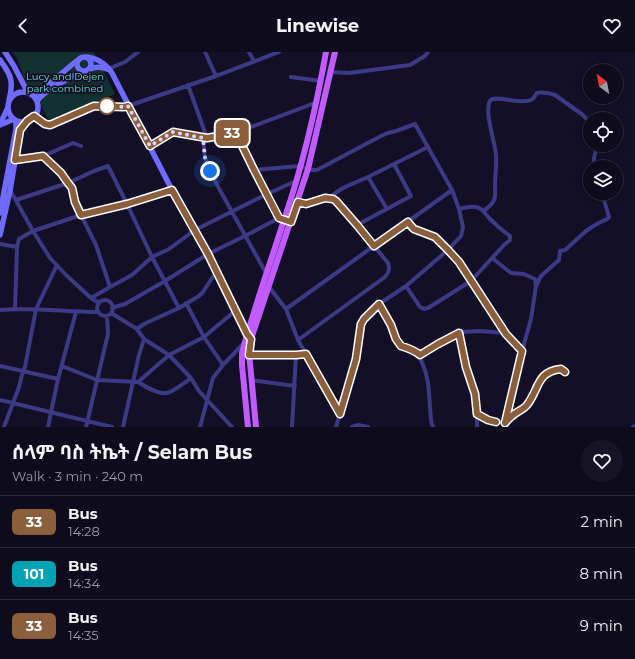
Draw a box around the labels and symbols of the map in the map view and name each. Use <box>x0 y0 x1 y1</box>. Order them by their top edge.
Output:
north arrow <box>583 64 623 104</box>
park label: Lucy and Dejen park combined <box>26 70 104 95</box>
unlabelled marker <box>98 97 116 115</box>
line badge: 33 <box>214 120 250 146</box>
your location <box>200 161 220 181</box>

